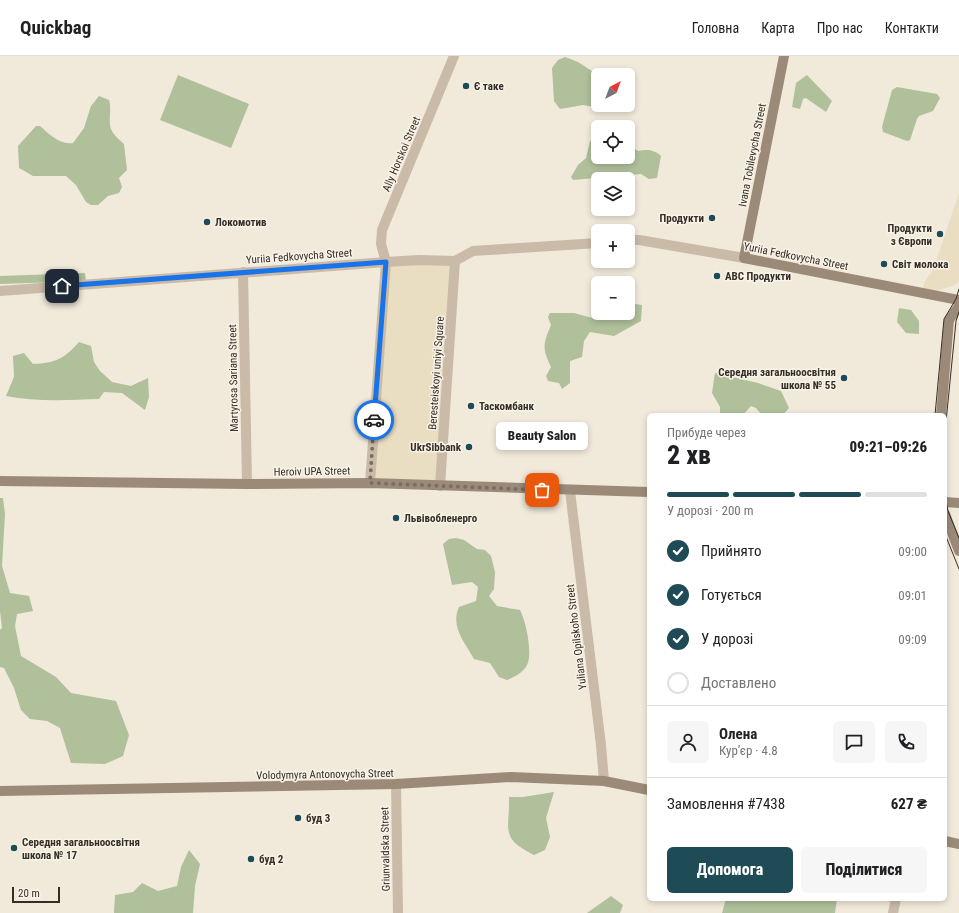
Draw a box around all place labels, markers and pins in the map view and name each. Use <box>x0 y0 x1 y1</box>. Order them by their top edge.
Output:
place label: Є таке <box>474 80 504 93</box>
marker: Є таке <box>461 81 471 91</box>
place label: Продукти <box>660 212 704 225</box>
marker: Продукти <box>707 213 717 223</box>
place label: Локомотив <box>215 216 267 229</box>
marker: Локомотив <box>202 217 212 227</box>
place label: Продукти з Європи <box>888 222 932 248</box>
marker: Продукти з Європи <box>935 229 945 239</box>
place label: Світ молока <box>892 258 948 271</box>
marker: Світ молока <box>879 259 889 269</box>
pin <box>45 269 79 303</box>
place label: ABC Продукти <box>725 270 791 283</box>
marker: ABC Продукти <box>712 271 722 281</box>
place label: Середня загальноосвітня школа № 55 <box>718 366 836 392</box>
marker: Середня загальноосвітня школа № 55 <box>839 373 849 383</box>
place label: Таскомбанк <box>479 400 535 413</box>
marker: Таскомбанк <box>466 401 476 411</box>
callout: Beauty Salon <box>496 422 588 450</box>
place label: UkrSibbank <box>410 441 462 454</box>
marker: UkrSibbank <box>464 442 474 452</box>
pin <box>525 473 559 507</box>
place label: Львівобленерго <box>404 512 478 525</box>
marker: Львівобленерго <box>391 513 401 523</box>
place label: буд 3 <box>306 812 331 825</box>
marker: буд 3 <box>293 813 303 823</box>
place label: Середня загальноосвітня школа № 17 <box>22 836 140 862</box>
marker: Середня загальноосвітня школа № 17 <box>9 843 19 853</box>
place label: буд 2 <box>259 853 284 866</box>
marker: буд 2 <box>246 854 256 864</box>

